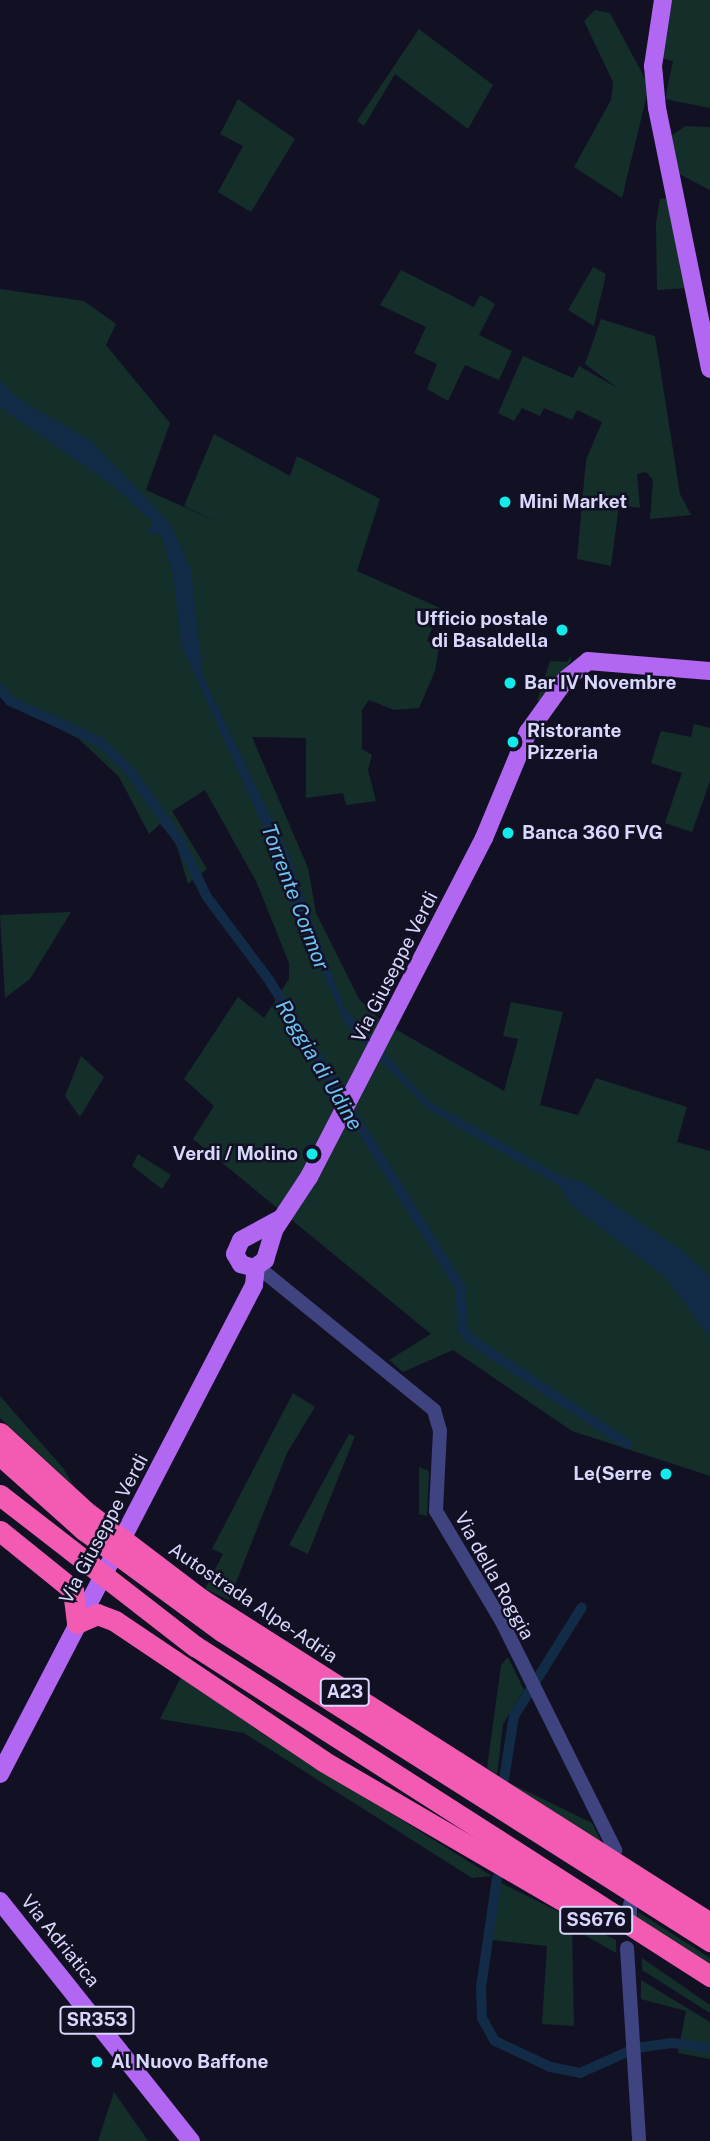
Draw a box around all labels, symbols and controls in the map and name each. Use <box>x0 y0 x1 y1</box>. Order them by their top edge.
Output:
place label: Mini Market <box>519 491 627 513</box>
marker: Mini Market <box>497 494 513 510</box>
place label: Ufficio postale di Basaldella <box>416 608 548 652</box>
marker: Ufficio postale di Basaldella <box>554 622 570 638</box>
place label: Bar IV Novembre <box>524 672 677 694</box>
marker: Bar IV Novembre <box>502 675 518 691</box>
place label: Ristorante Pizzeria <box>527 720 622 764</box>
marker: Ristorante Pizzeria <box>505 734 521 750</box>
water label: Torrente Cormor <box>256 820 334 974</box>
place label: Banca 360 FVG <box>522 822 663 844</box>
marker: Banca 360 FVG <box>500 825 516 841</box>
street label: Via Giuseppe Verdi <box>347 888 443 1046</box>
water label: Roggia di Udine <box>270 995 368 1135</box>
place label: Verdi / Molino <box>173 1143 298 1165</box>
marker: Verdi / Molino <box>304 1146 320 1162</box>
street label: Via Giuseppe Verdi <box>55 1450 153 1608</box>
place label: Le(Serre <box>573 1463 652 1485</box>
marker: Le(Serre <box>658 1466 674 1482</box>
street label: Via della Roggia <box>449 1508 539 1644</box>
street label: Autostrada Alpe-Adria <box>164 1538 342 1668</box>
road number: A23 <box>319 1678 371 1707</box>
street label: Via Adriatica <box>16 1890 104 1992</box>
road number: SS676 <box>558 1906 634 1934</box>
road number: SR353 <box>58 2006 136 2034</box>
place label: Al Nuovo Baffone <box>111 2051 269 2073</box>
marker: Al Nuovo Baffone <box>89 2054 105 2070</box>

